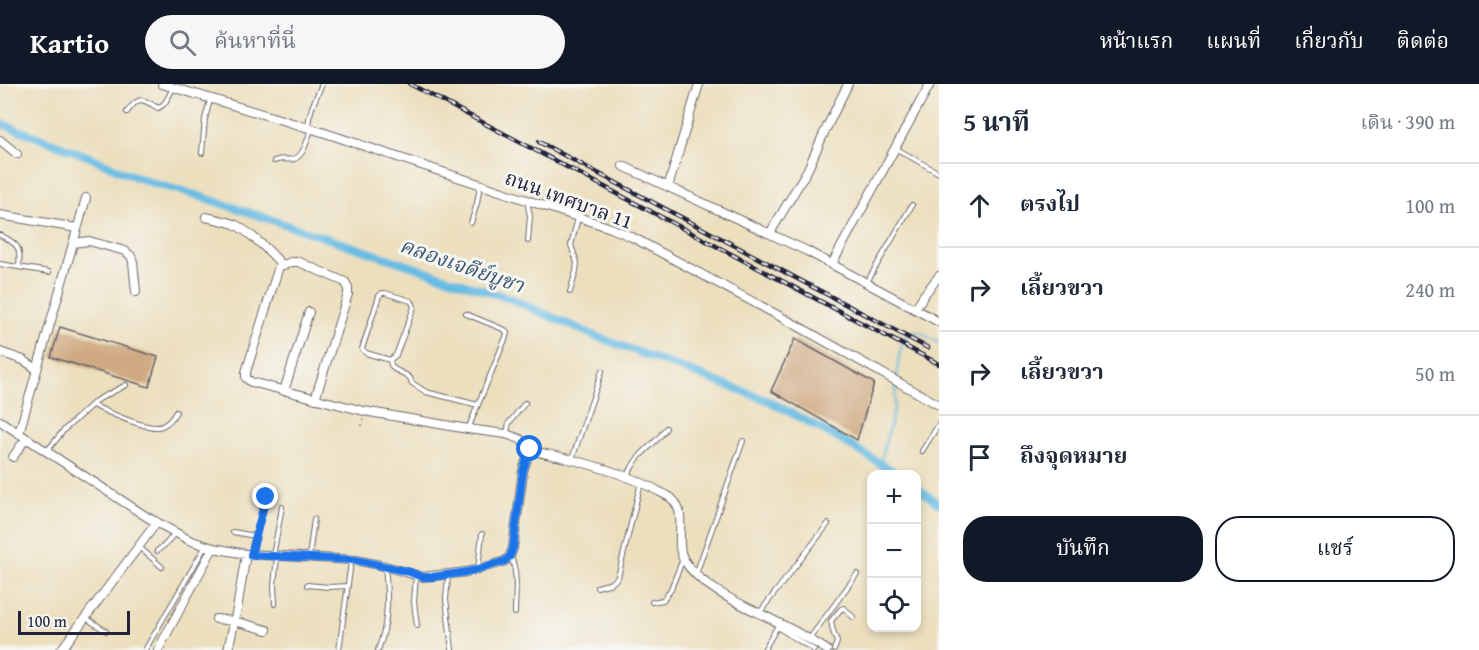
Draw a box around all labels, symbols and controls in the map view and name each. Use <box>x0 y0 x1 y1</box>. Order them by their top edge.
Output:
search box <box>145 15 565 69</box>
text: Kartio <box>30 22 109 63</box>
text: ค้นหาที่นี่ <box>214 24 296 56</box>
text: หน้าแรก <box>1100 25 1173 56</box>
text: แผนที่ <box>1206 25 1261 56</box>
text: เกี่ยวกับ <box>1294 25 1364 56</box>
text: ติดต่อ <box>1397 25 1449 56</box>
icon: search <box>166 26 199 59</box>
text: 5 นาที <box>963 102 1030 141</box>
text: เดิน · 390 m <box>1360 107 1455 136</box>
street label: ถนน เทศบาล 11 <box>501 162 637 236</box>
text: ตรงไป <box>1020 187 1080 219</box>
icon: ahead <box>963 189 996 222</box>
text: 100 m <box>1405 191 1455 220</box>
water label: คลองเจดีย์บูชา <box>396 229 529 301</box>
text: เลี้ยวขวา <box>1020 271 1104 303</box>
icon: right <box>963 273 996 306</box>
text: 240 m <box>1405 275 1455 304</box>
text: เลี้ยวขวา <box>1020 355 1104 387</box>
icon: right <box>963 357 996 390</box>
text: 50 m <box>1415 359 1455 388</box>
route start <box>516 435 542 461</box>
text: ถึงจุดหมาย <box>1020 439 1127 471</box>
icon: arrive <box>963 441 996 474</box>
map controls <box>867 470 921 632</box>
button: + <box>867 470 921 524</box>
route end <box>252 483 278 509</box>
button: บันทึก <box>963 516 1203 582</box>
button: แชร์ <box>1215 516 1455 582</box>
button: − <box>867 524 921 578</box>
button: locate <box>867 578 921 632</box>
scale bar <box>18 608 130 636</box>
text: 100 m <box>27 609 67 633</box>

